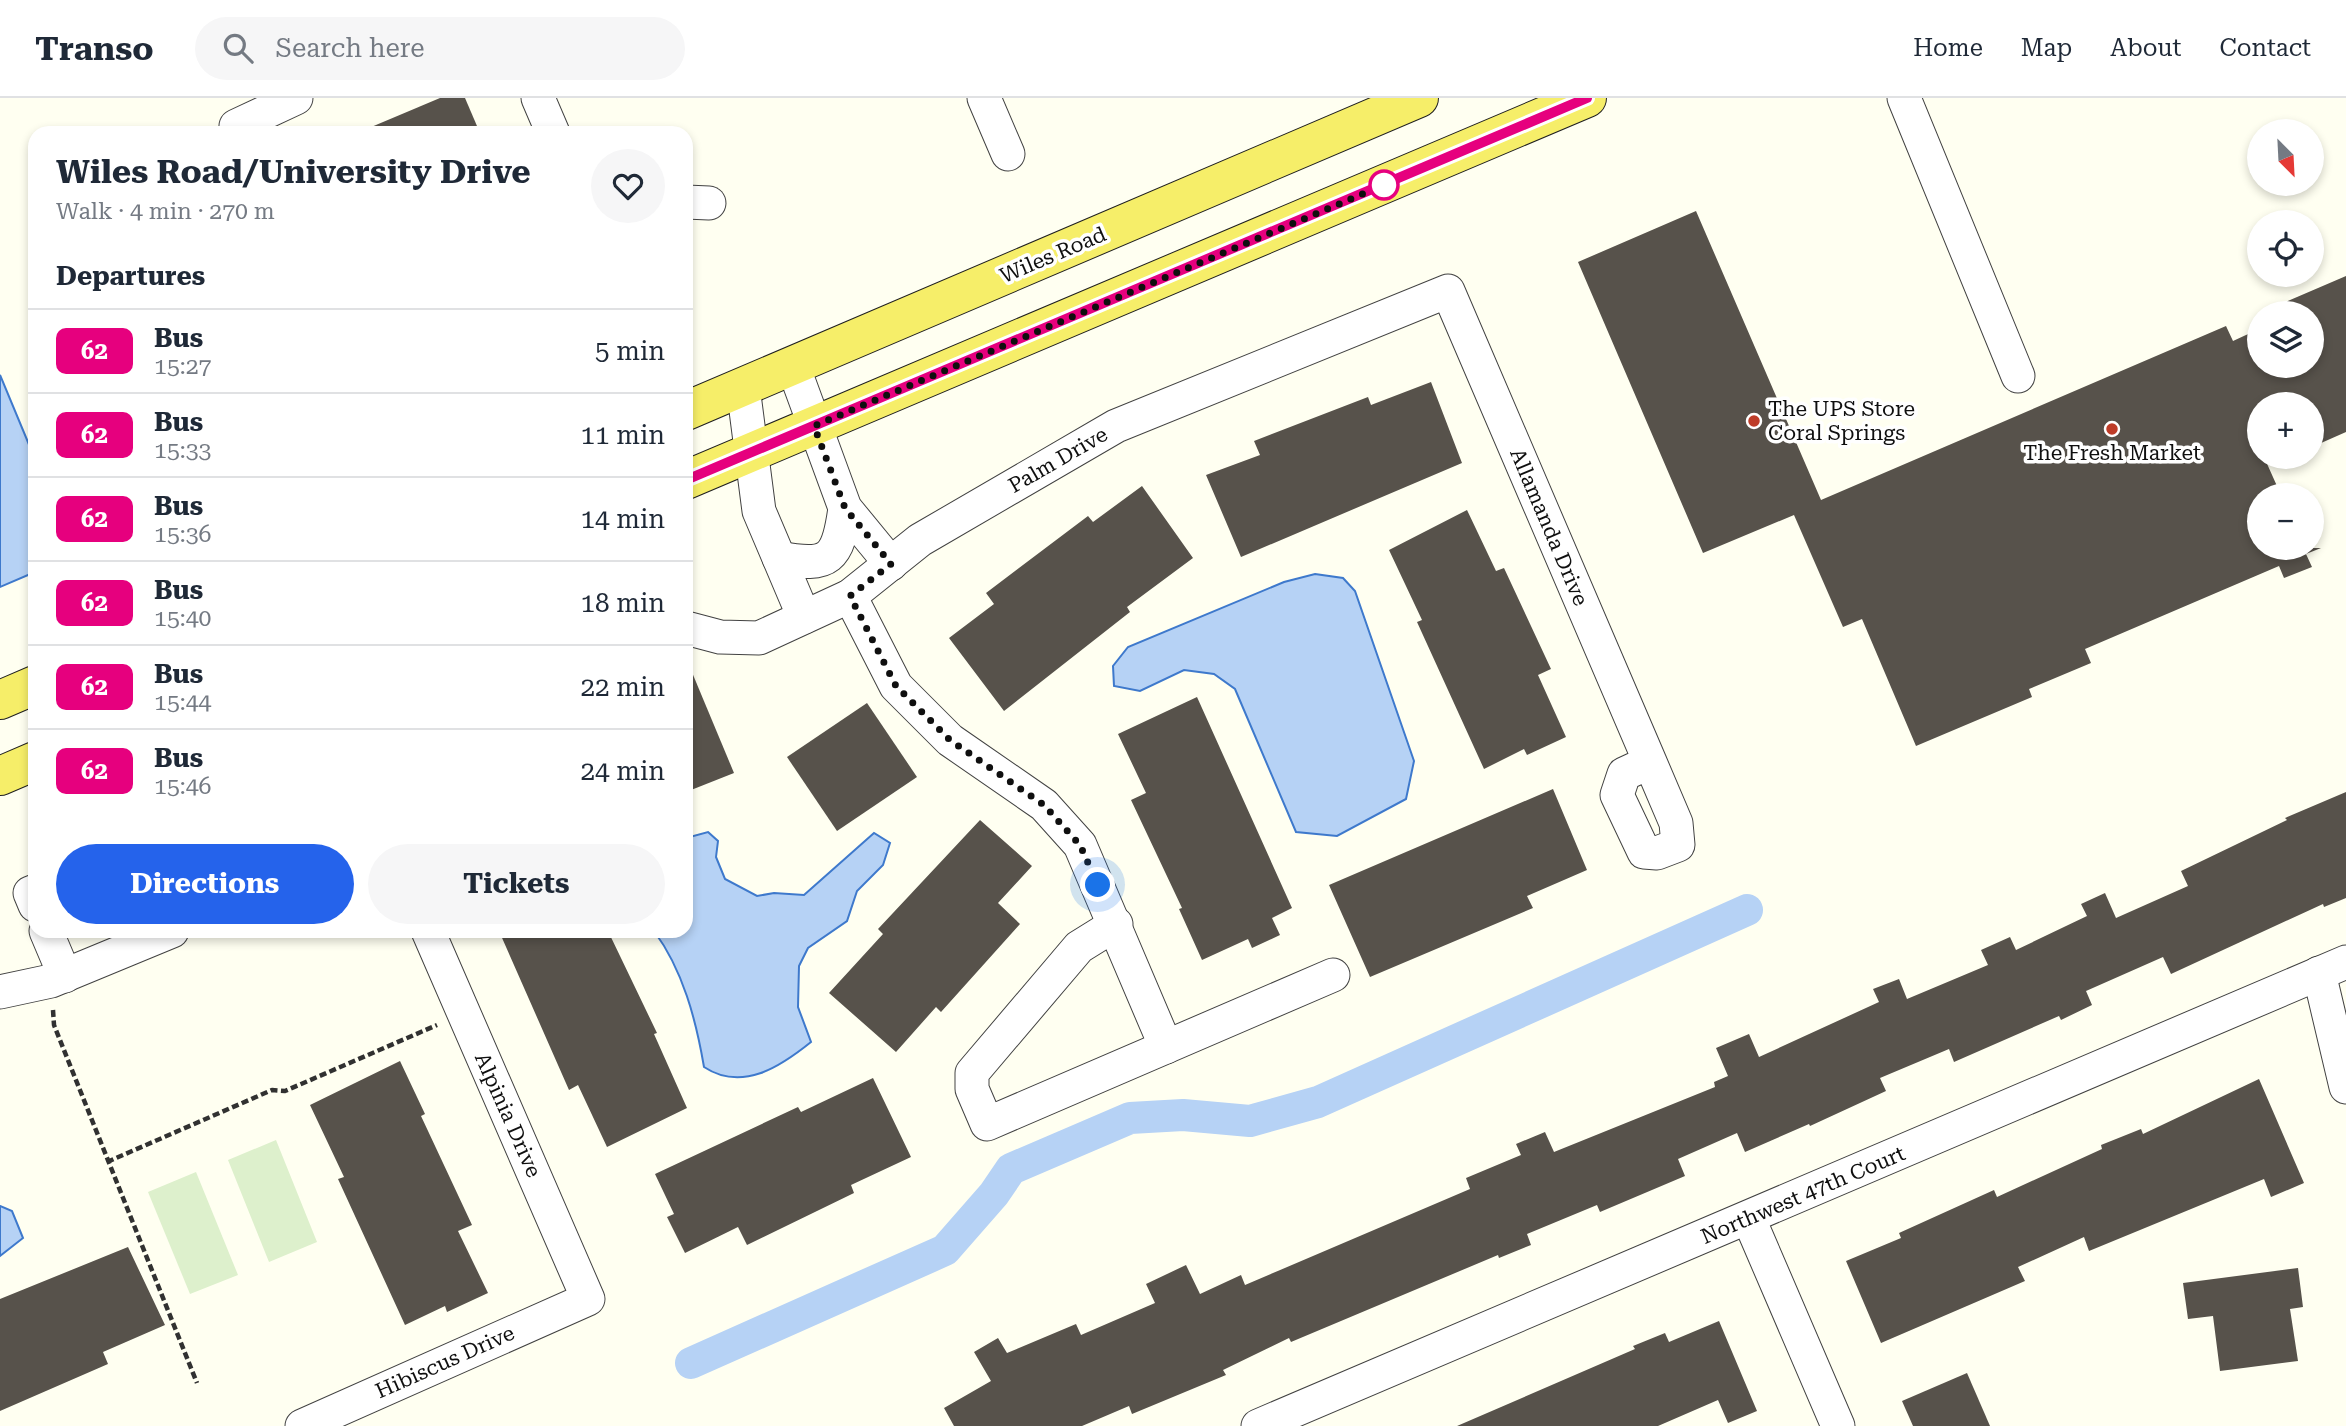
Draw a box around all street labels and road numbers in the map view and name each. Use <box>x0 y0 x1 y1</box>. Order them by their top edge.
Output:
street label: Wiles Road <box>996 222 1110 288</box>
street label: Palm Drive <box>1004 422 1112 498</box>
street label: Allamanda Drive <box>1505 445 1593 609</box>
street label: Alpinia Drive <box>470 1049 546 1181</box>
street label: Northwest 47th Court <box>1697 1141 1909 1249</box>
street label: Hibiscus Drive <box>372 1321 518 1403</box>

